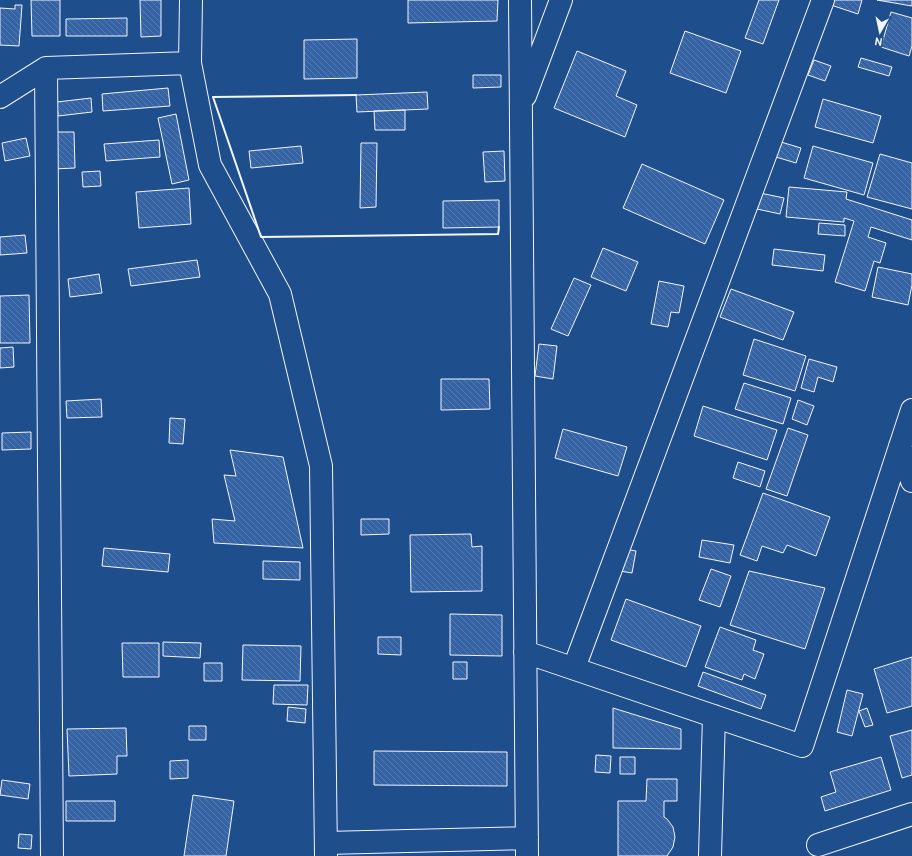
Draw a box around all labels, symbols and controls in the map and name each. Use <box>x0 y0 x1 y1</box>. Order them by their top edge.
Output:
north arrow <box>860 12 900 52</box>
text: N <box>874 33 884 48</box>

